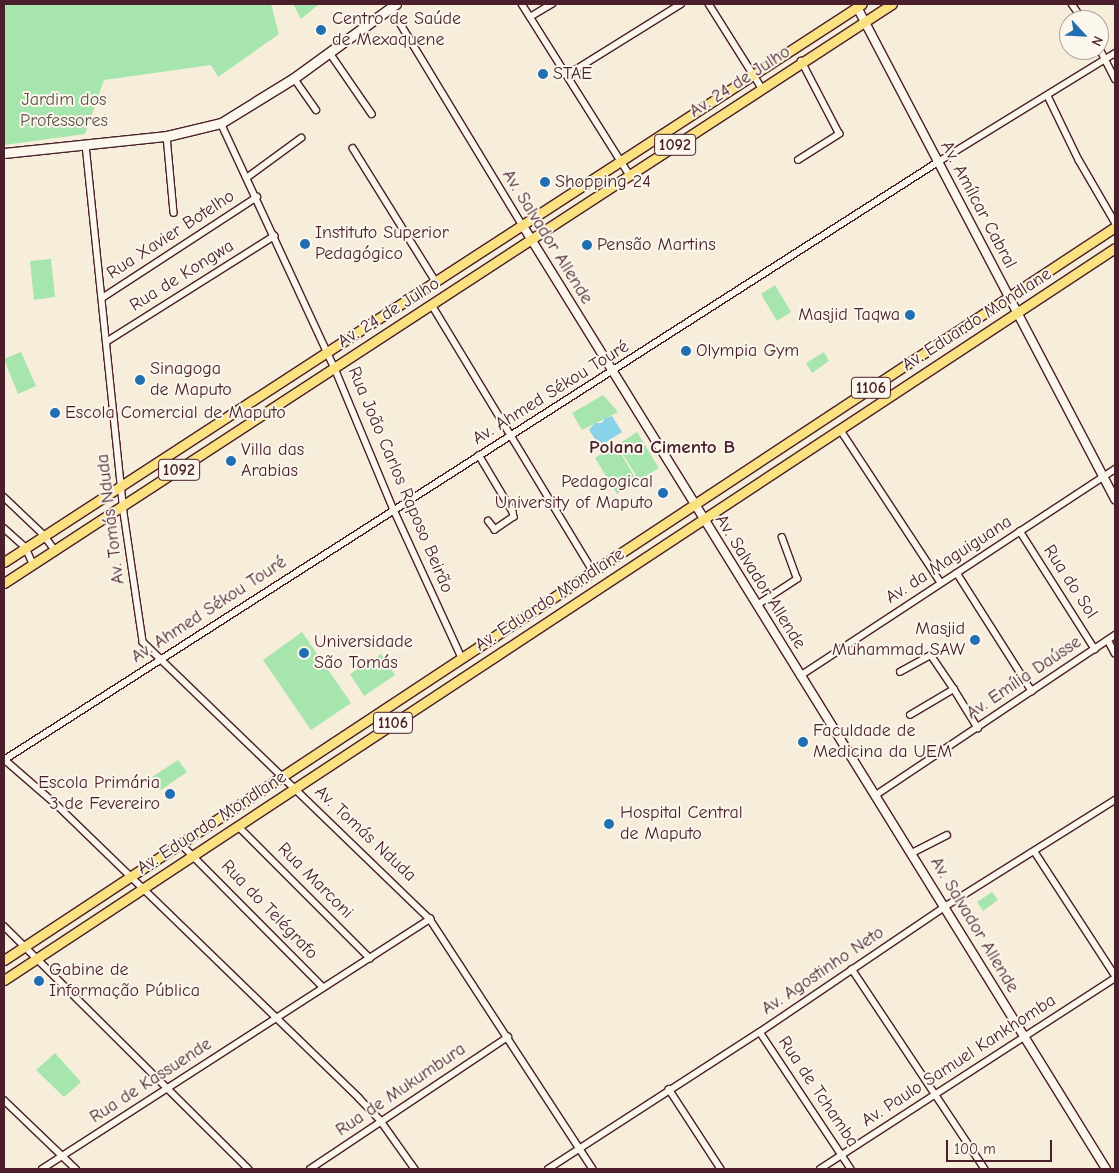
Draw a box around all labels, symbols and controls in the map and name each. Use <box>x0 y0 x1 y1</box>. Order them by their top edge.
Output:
place label: Centro de Saúde de Mexaquene <box>332 9 461 52</box>
north arrow <box>1059 10 1109 60</box>
marker: Centro de Saúde de Mexaquene <box>314 23 328 37</box>
text: N <box>1088 33 1107 49</box>
street label: Av. 24 de Julho <box>686 41 794 123</box>
place label: STAE <box>553 63 592 85</box>
marker: STAE <box>537 68 549 80</box>
park label: Jardim dos Professores <box>20 90 108 132</box>
road number: 1092 <box>654 132 696 158</box>
street label: Av. Amílcar Cabral <box>935 138 1021 272</box>
street label: Av. Salvador Allende <box>497 166 597 308</box>
place label: Shopping 24 <box>555 171 651 193</box>
marker: Shopping 24 <box>539 176 551 188</box>
street label: Rua Xavier Botelho <box>103 186 239 284</box>
place label: Instituto Superior Pedagógico <box>315 223 449 266</box>
place label: Pensão Martins <box>597 234 716 256</box>
street label: Rua de Kongwa <box>126 235 238 317</box>
marker: Instituto Superior Pedagógico <box>299 238 311 250</box>
marker: Pensão Martins <box>581 239 593 251</box>
street label: Av. Eduardo Mondlane <box>898 264 1056 376</box>
street label: Av. 24 de Julho <box>334 273 444 353</box>
place label: Masjid Taqwa <box>798 304 900 326</box>
marker: Masjid Taqwa <box>904 309 916 321</box>
street label: Av. Ahmed Sékou Touré <box>469 336 633 450</box>
place label: Olympia Gym <box>696 340 799 362</box>
marker: Olympia Gym <box>680 345 692 357</box>
place label: Sinagoga de Maputo <box>150 359 232 402</box>
street label: Rua João Carlos Raposo Beirão <box>342 364 458 596</box>
marker: Sinagoga de Maputo <box>134 374 146 386</box>
road number: 1106 <box>850 374 892 402</box>
place label: Escola Comercial de Maputo <box>65 402 286 424</box>
marker: Escola Comercial de Maputo <box>49 407 61 419</box>
district label: Polana Cimento B <box>589 437 735 459</box>
place label: Villa das Arabias <box>241 440 304 482</box>
street label: Av. Tomás Nduda <box>92 453 130 585</box>
marker: Villa das Arabias <box>225 455 237 467</box>
road number: 1092 <box>158 456 200 484</box>
place label: Pedagogical University of Maputo <box>495 472 653 514</box>
marker: Pedagogical University of Maputo <box>657 487 669 499</box>
street label: Av. Salvador Allende <box>710 511 810 653</box>
street label: Av. da Maguiguana <box>882 511 1016 609</box>
street label: Rua do Sol <box>1038 541 1102 623</box>
street label: Av. Eduardo Mondlane <box>471 544 629 656</box>
street label: Av. Ahmed Sékou Touré <box>127 552 291 668</box>
place label: Masjid Muhammad SAW <box>832 619 965 662</box>
place label: Universidade São Tomás <box>314 632 413 674</box>
street label: Av. Emília Daússe <box>963 632 1085 724</box>
marker: Masjid Muhammad SAW <box>969 634 981 646</box>
marker: Universidade São Tomás <box>298 647 310 659</box>
road number: 1106 <box>372 710 414 736</box>
place label: Faculdade de Medicina da UEM <box>813 721 952 764</box>
marker: Faculdade de Medicina da UEM <box>797 736 809 748</box>
street label: Av. Eduardo Mondlane <box>133 767 291 879</box>
place label: Escola Primária 3 de Fevereiro <box>38 773 160 816</box>
street label: Av. Tomás Nduda <box>310 781 420 887</box>
marker: Escola Primária 3 de Fevereiro <box>164 788 176 800</box>
place label: Hospital Central de Maputo <box>620 803 743 846</box>
marker: Hospital Central de Maputo <box>602 817 616 831</box>
street label: Rua Marconi <box>273 839 357 923</box>
street label: Av. Salvador Allende <box>925 853 1023 997</box>
street label: Rua do Telégrafo <box>216 856 322 964</box>
street label: Av. Agostinho Neto <box>758 922 888 1020</box>
place label: Gabine de Informação Pública <box>49 960 200 1002</box>
marker: Gabine de Informação Pública <box>33 975 45 987</box>
street label: Av. Paulo Samuel Kankhomba <box>858 990 1060 1132</box>
street label: Rua de Tchamba <box>773 1032 863 1152</box>
street label: Rua de Kassuende <box>86 1034 216 1128</box>
street label: Rua de Mukumbura <box>332 1039 470 1141</box>
scale bar <box>949 1130 1055 1162</box>
text: 100 m <box>954 1140 996 1158</box>

